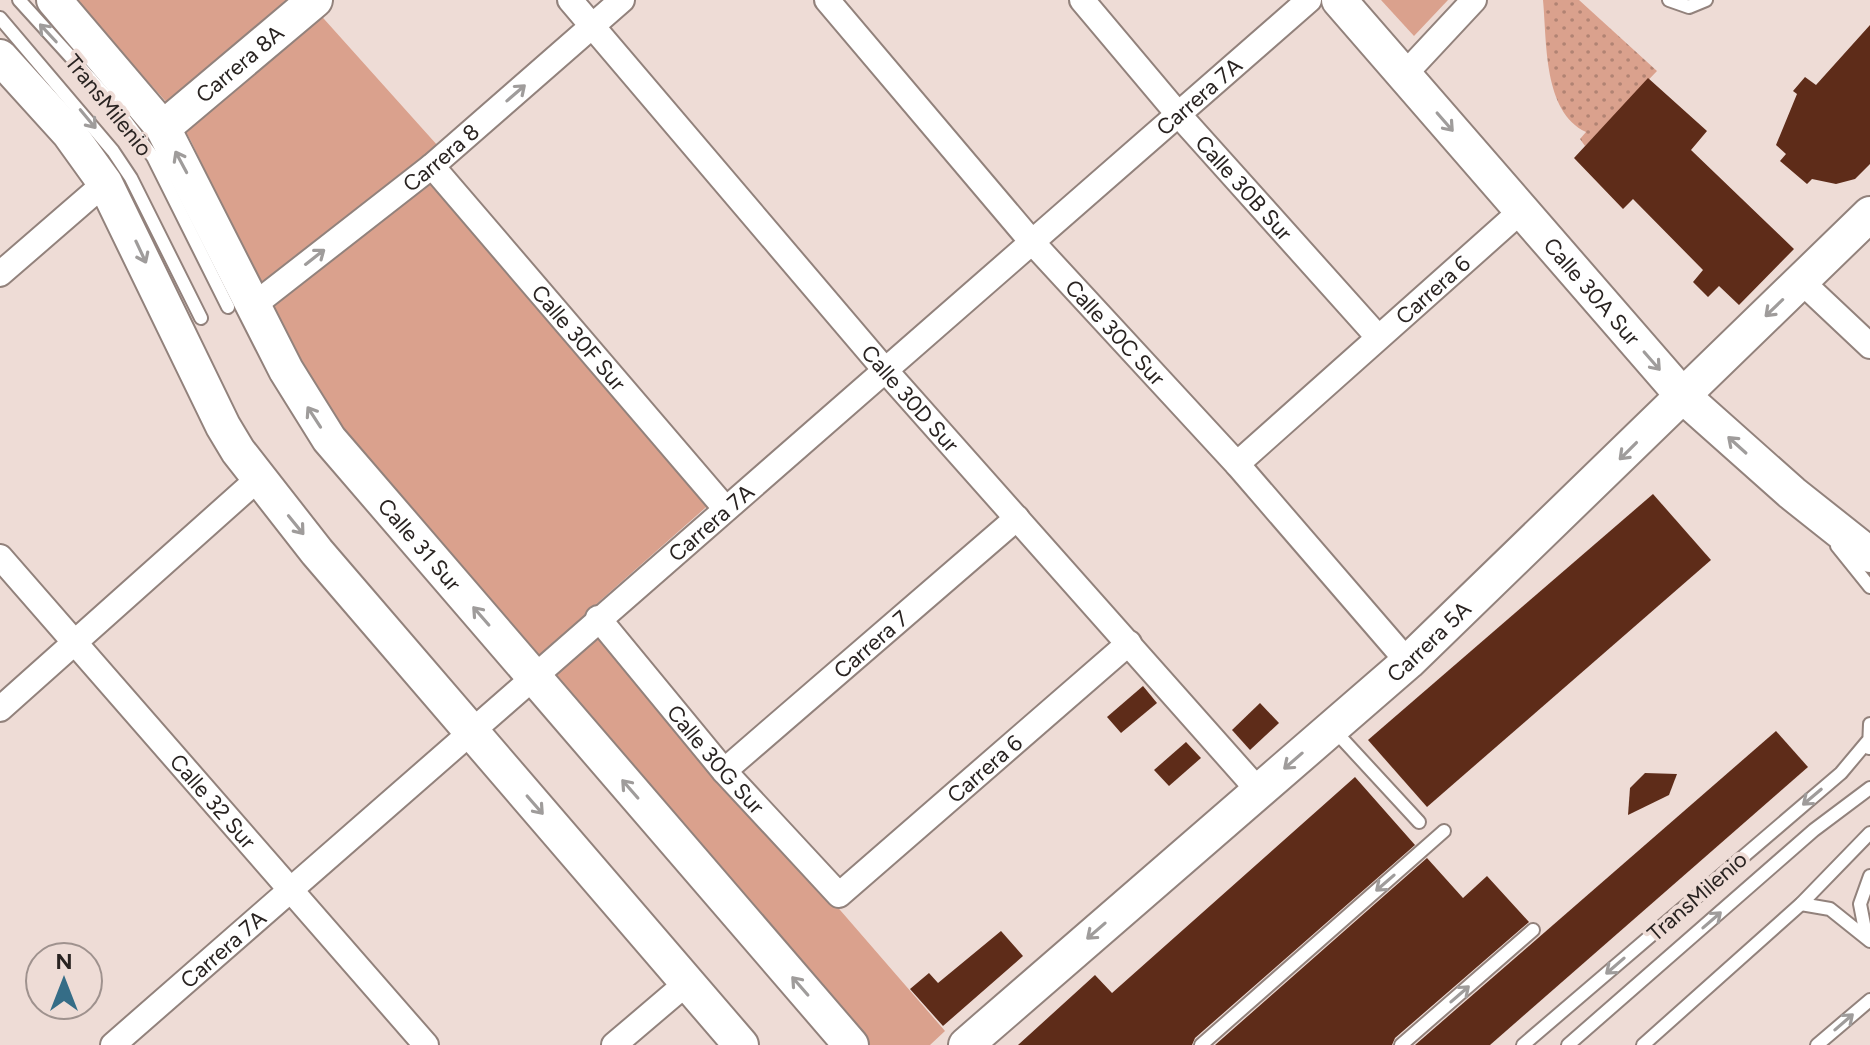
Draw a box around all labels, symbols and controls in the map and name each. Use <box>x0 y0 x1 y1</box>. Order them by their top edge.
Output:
street label: Carrera 8A <box>190 19 289 109</box>
one-way arrow <box>39 23 58 43</box>
street label: TransMilenio <box>59 49 158 162</box>
street label: Carrera 7A <box>1151 52 1248 141</box>
one-way arrow <box>506 84 526 102</box>
one-way arrow <box>79 108 97 129</box>
one-way arrow <box>1436 112 1454 132</box>
street label: Carrera 8 <box>397 118 485 198</box>
street label: Calle 30B Sur <box>1189 130 1298 247</box>
one-way arrow <box>173 151 189 174</box>
street label: Calle 30A Sur <box>1538 232 1646 352</box>
one-way arrow <box>134 240 149 264</box>
one-way arrow <box>304 249 325 266</box>
street label: Carrera 6 <box>1390 250 1476 330</box>
street label: Calle 30C Sur <box>1059 274 1171 392</box>
street label: Calle 30F Sur <box>526 279 632 397</box>
one-way arrow <box>1764 299 1784 318</box>
street label: Calle 30D Sur <box>856 339 965 458</box>
one-way arrow <box>1643 350 1661 371</box>
one-way arrow <box>306 407 323 429</box>
one-way arrow <box>1728 436 1748 454</box>
one-way arrow <box>1619 441 1638 460</box>
street label: Carrera 7A <box>663 478 760 568</box>
street label: Calle 31 Sur <box>372 493 467 597</box>
one-way arrow <box>288 514 305 535</box>
street label: Carrera 5A <box>1382 596 1477 688</box>
street label: Carrera 7 <box>828 605 914 684</box>
one-way arrow <box>472 607 490 627</box>
street label: Calle 30G Sur <box>661 699 770 820</box>
street label: Carrera 6 <box>942 729 1028 809</box>
street label: Calle 32 Sur <box>164 748 262 855</box>
one-way arrow <box>1283 751 1304 769</box>
one-way arrow <box>621 779 639 799</box>
one-way arrow <box>1803 788 1823 806</box>
one-way arrow <box>526 794 544 814</box>
street label: TransMilenio <box>1642 846 1753 947</box>
one-way arrow <box>1376 873 1396 891</box>
street label: Carrera 7A <box>175 905 272 994</box>
one-way arrow <box>1701 911 1721 929</box>
one-way arrow <box>1087 922 1107 940</box>
north arrow <box>24 941 104 1021</box>
text: N <box>55 948 73 975</box>
one-way arrow <box>1605 957 1625 975</box>
one-way arrow <box>791 976 809 996</box>
one-way arrow <box>1449 985 1469 1003</box>
one-way arrow <box>1833 1014 1853 1032</box>

